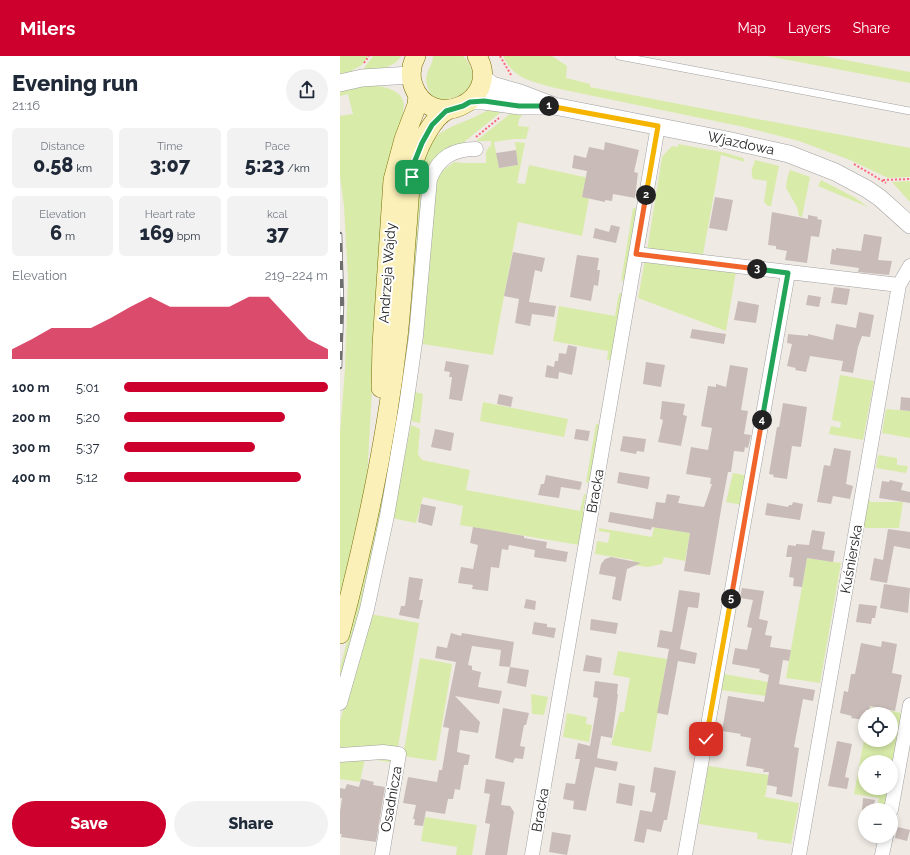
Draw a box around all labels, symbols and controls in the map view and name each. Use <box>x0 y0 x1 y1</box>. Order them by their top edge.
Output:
text: Milers <box>20 17 75 39</box>
text: Map <box>738 20 766 36</box>
text: Layers <box>788 20 831 36</box>
text: Share <box>853 20 890 36</box>
button: share <box>286 69 328 111</box>
text: Evening run <box>12 70 138 96</box>
pin: 1 <box>539 96 559 116</box>
text: 21:16 <box>12 98 40 113</box>
text: 1 <box>546 99 552 112</box>
street label: Wjazdowa <box>706 128 776 158</box>
text: Distance <box>41 140 85 153</box>
text: Time <box>157 140 183 153</box>
text: Pace <box>265 140 290 153</box>
text: 0.58 <box>33 153 73 177</box>
text: 3:07 <box>150 153 190 177</box>
text: 5:23 <box>245 153 284 177</box>
pin <box>395 160 429 194</box>
text: km <box>73 162 92 175</box>
text: /km <box>284 162 310 175</box>
icon: arrive <box>401 166 423 188</box>
pin: 2 <box>636 185 656 205</box>
text: 2 <box>643 188 649 201</box>
text: Elevation <box>39 208 86 221</box>
text: Heart rate <box>145 208 195 221</box>
text: kcal <box>267 208 288 221</box>
text: 6 <box>50 221 62 245</box>
text: 169 <box>140 221 174 245</box>
text: 37 <box>266 221 289 245</box>
street label: Andrzeja Wajdy <box>375 222 399 324</box>
text: m <box>62 230 75 243</box>
text: bpm <box>174 230 200 243</box>
pin: 3 <box>747 259 767 279</box>
text: 3 <box>754 262 760 275</box>
text: Elevation <box>12 268 67 283</box>
text: 219–224 m <box>265 268 328 283</box>
text: 100 m <box>12 380 50 395</box>
text: 5:01 <box>76 380 99 395</box>
text: 200 m <box>12 410 51 425</box>
text: 5:20 <box>76 410 100 425</box>
pin: 4 <box>752 410 772 430</box>
text: 4 <box>759 413 765 426</box>
text: 300 m <box>12 440 50 455</box>
text: 5:37 <box>76 440 99 455</box>
street label: Bracka <box>583 468 607 514</box>
text: 400 m <box>12 470 51 485</box>
text: 5:12 <box>76 470 98 485</box>
street label: Kuśnierska <box>837 523 865 595</box>
pin: 5 <box>721 589 741 609</box>
text: 5 <box>728 592 734 605</box>
map controls <box>858 707 898 843</box>
button: locate <box>858 707 898 747</box>
pin <box>689 722 723 756</box>
icon: check <box>695 728 717 750</box>
button: + <box>858 755 898 795</box>
street label: Osadnicza <box>377 765 405 833</box>
street label: Bracka <box>528 787 552 833</box>
button: Save <box>12 801 166 847</box>
button: Share <box>174 801 328 847</box>
button: − <box>858 803 898 843</box>

